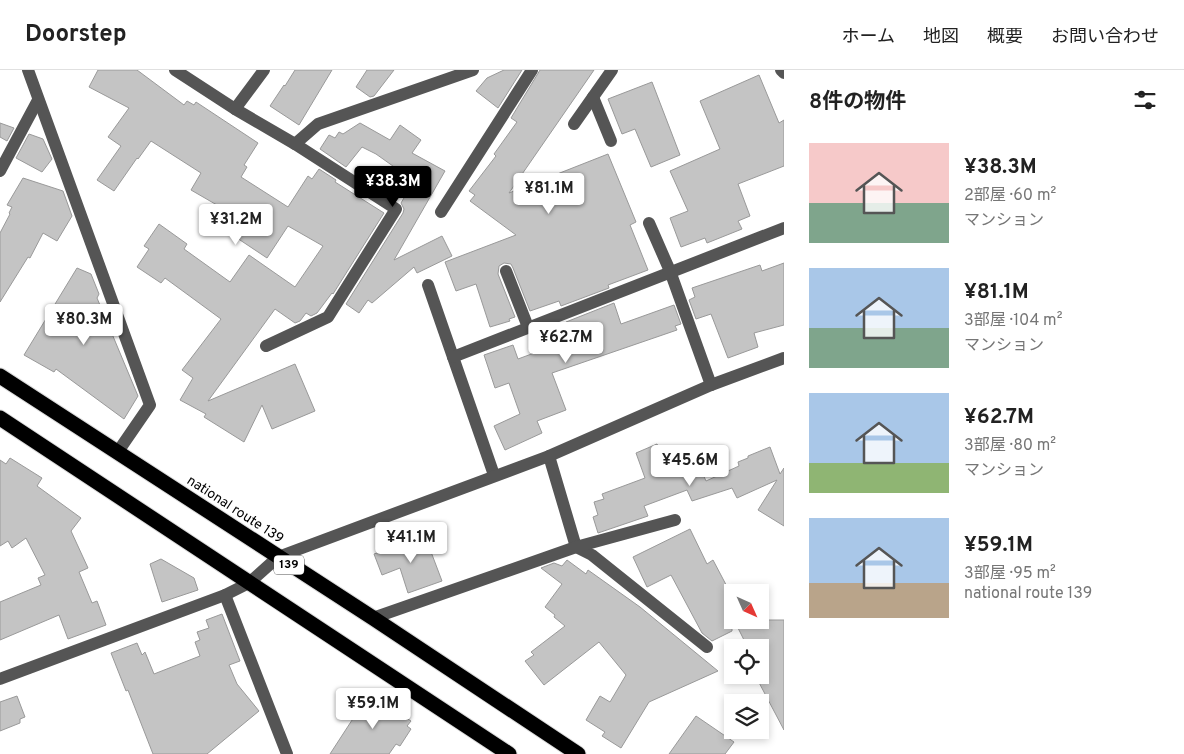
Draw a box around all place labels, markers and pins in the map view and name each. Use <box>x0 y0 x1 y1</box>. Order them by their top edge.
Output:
pin: ¥38.3M <box>352 166 434 208</box>
pin: ¥81.1M <box>508 172 590 215</box>
pin: ¥31.2M <box>195 204 277 246</box>
pin: ¥80.3M <box>43 304 125 346</box>
pin: ¥62.7M <box>525 322 607 364</box>
pin: ¥45.6M <box>649 444 731 487</box>
pin: ¥41.1M <box>370 522 452 564</box>
pin: ¥59.1M <box>332 688 414 730</box>

